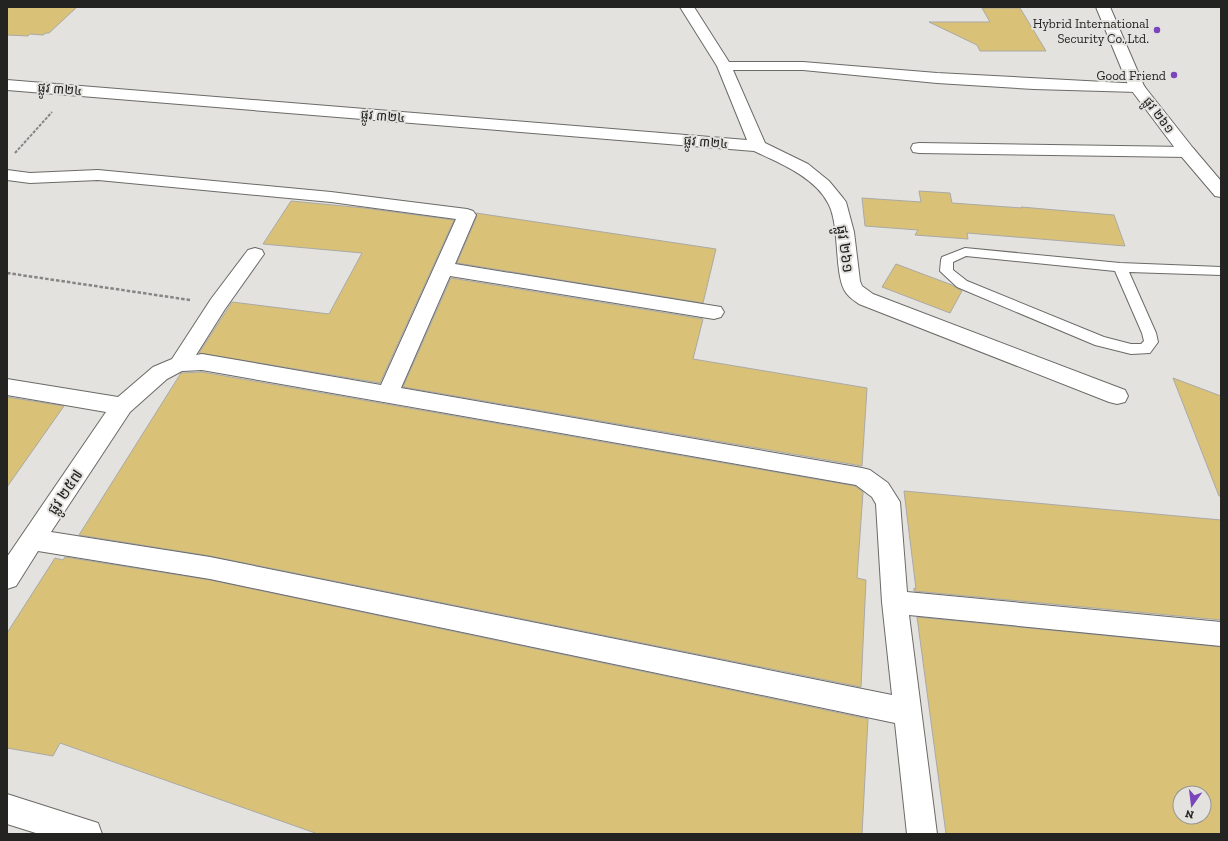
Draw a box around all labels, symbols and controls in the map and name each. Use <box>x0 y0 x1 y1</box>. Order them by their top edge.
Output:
place label: Hybrid International Security Co.,Ltd. <box>1033 16 1150 46</box>
marker: Hybrid International Security Co.,Ltd. <box>1152 25 1162 35</box>
place label: Good Friend <box>1097 68 1166 83</box>
marker: Good Friend <box>1169 70 1179 80</box>
street label: ផ្លូវ ៣២៤ <box>37 80 83 102</box>
street label: ផ្លូវ ២៦១ <box>1137 94 1178 138</box>
street label: ផ្លូវ ៣២៤ <box>360 107 406 129</box>
street label: ផ្លូវ ៣២៤ <box>683 133 729 155</box>
street label: ផ្លូវ ២៦១ <box>828 224 857 275</box>
street label: ផ្លូវ ២៥៧ <box>43 466 90 520</box>
north arrow <box>1172 785 1212 825</box>
text: N <box>1183 807 1195 822</box>

